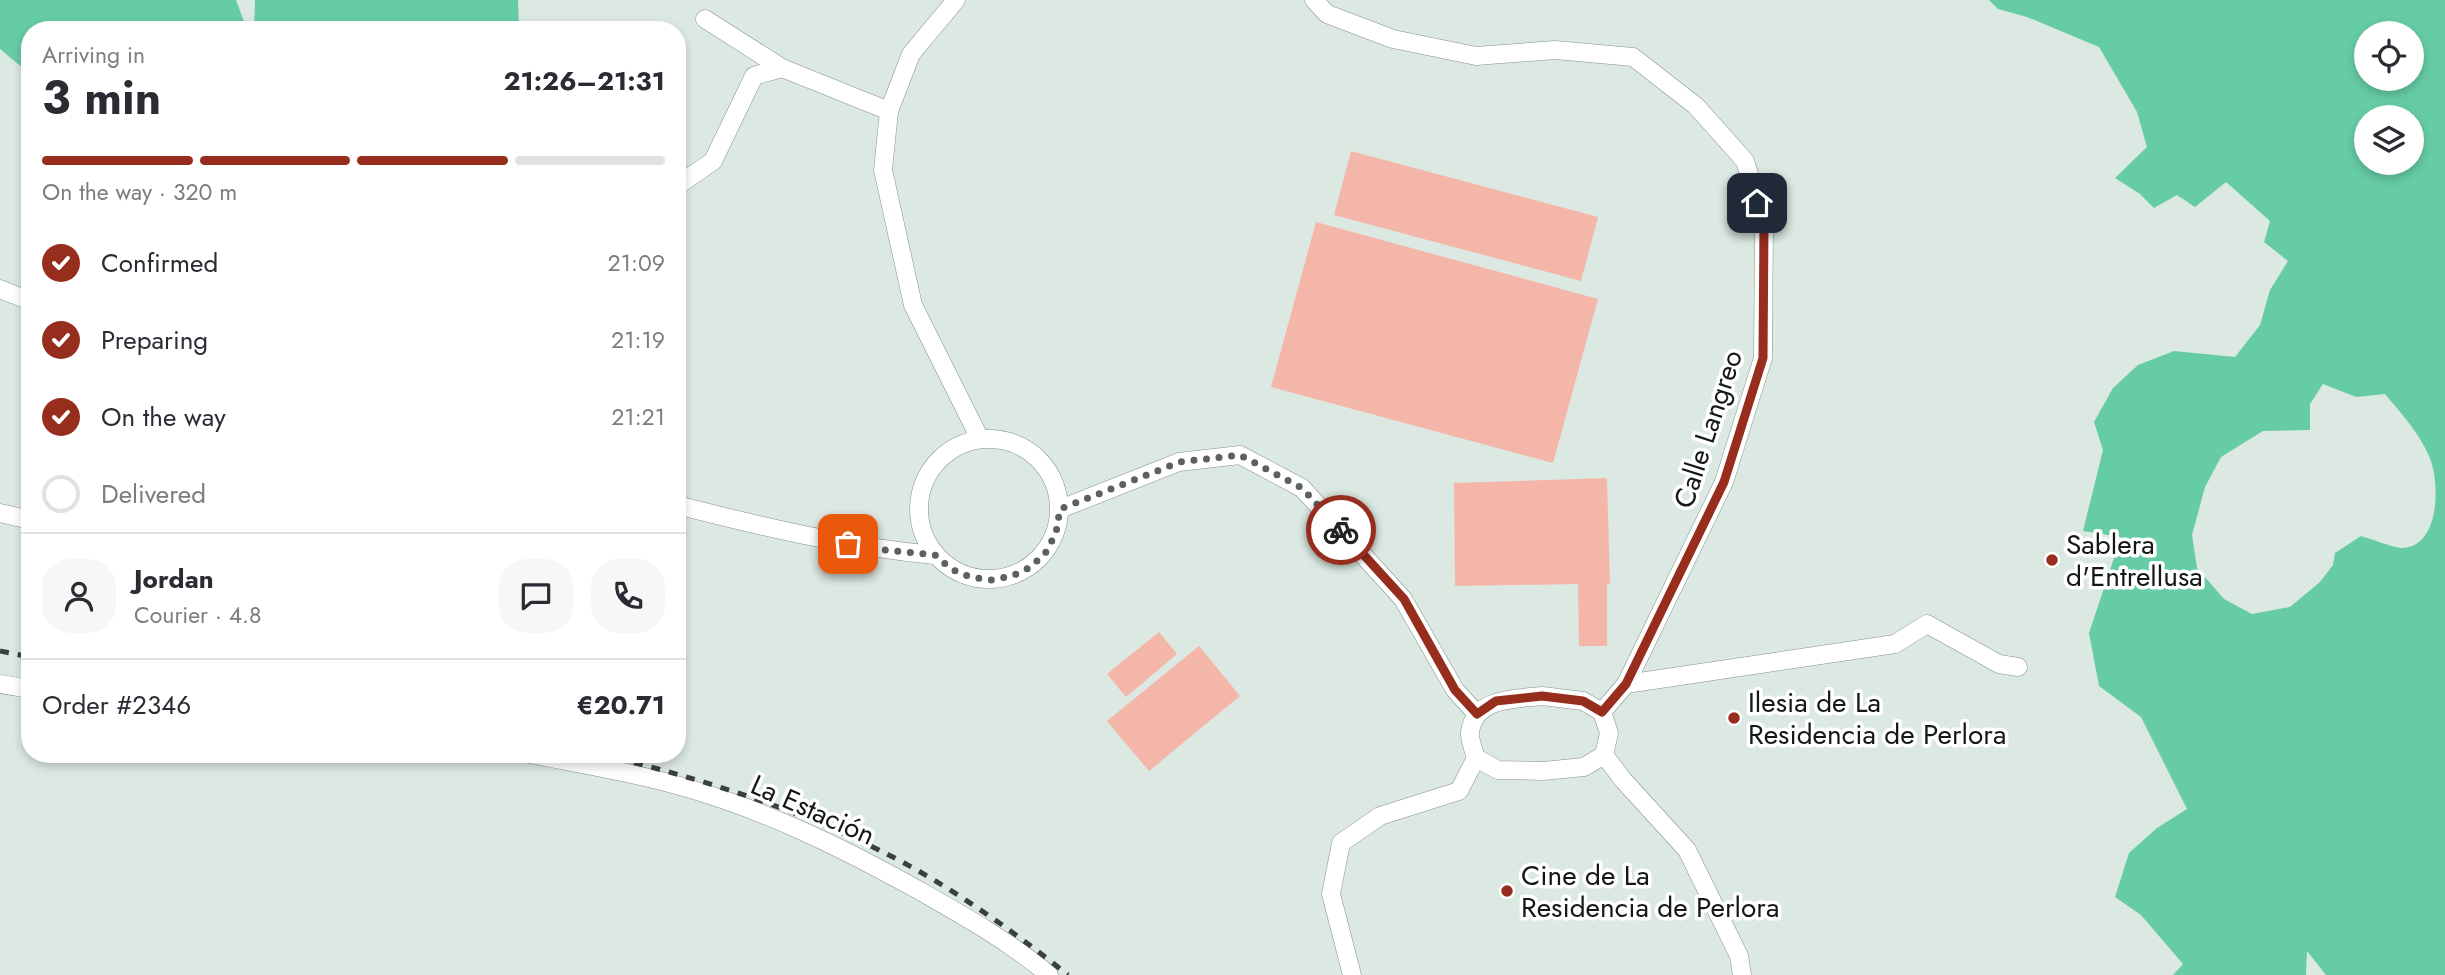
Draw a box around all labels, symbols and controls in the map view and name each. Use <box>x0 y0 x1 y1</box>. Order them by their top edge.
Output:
map controls <box>2354 21 2424 175</box>
button: locate <box>2354 21 2424 91</box>
text: Arriving in <box>42 38 145 72</box>
text: 21:26–21:31 <box>503 62 665 100</box>
text: 3 min <box>42 65 161 131</box>
button: layers <box>2354 105 2424 175</box>
pin <box>1727 173 1787 233</box>
text: On the way · 320 m <box>42 175 237 209</box>
icon: home <box>1738 184 1776 222</box>
icon: check <box>42 244 80 282</box>
text: Confirmed <box>101 244 218 282</box>
text: 21:09 <box>608 246 665 280</box>
icon: check <box>42 321 80 359</box>
text: Preparing <box>101 321 208 359</box>
text: 21:19 <box>611 323 665 357</box>
street label: Calle Langreo <box>1663 345 1753 513</box>
icon: check <box>42 398 80 436</box>
text: On the way <box>101 398 226 436</box>
text: 21:21 <box>611 400 665 434</box>
text: Delivered <box>101 475 206 513</box>
courier <box>1306 495 1376 565</box>
icon: bike <box>1322 511 1360 549</box>
pin <box>818 514 878 574</box>
place label: Sablera d'Entrellusa <box>2066 524 2203 597</box>
icon: bag <box>829 525 867 563</box>
marker: Sablera d'Entrellusa <box>2044 552 2060 568</box>
button: person <box>42 559 116 633</box>
button: chat <box>499 559 573 633</box>
button: phone <box>591 559 665 633</box>
text: Jordan <box>134 560 214 598</box>
text: Courier · 4.8 <box>134 598 262 632</box>
place label: Ilesia de La Residencia de Perlora <box>1748 682 2006 755</box>
text: Order #2346 <box>42 686 191 724</box>
text: €20.71 <box>576 686 665 724</box>
marker: Ilesia de La Residencia de Perlora <box>1726 710 1742 726</box>
street label: La Estación <box>744 764 882 856</box>
place label: Cine de La Residencia de Perlora <box>1521 855 1779 928</box>
marker: Cine de La Residencia de Perlora <box>1499 883 1515 899</box>

